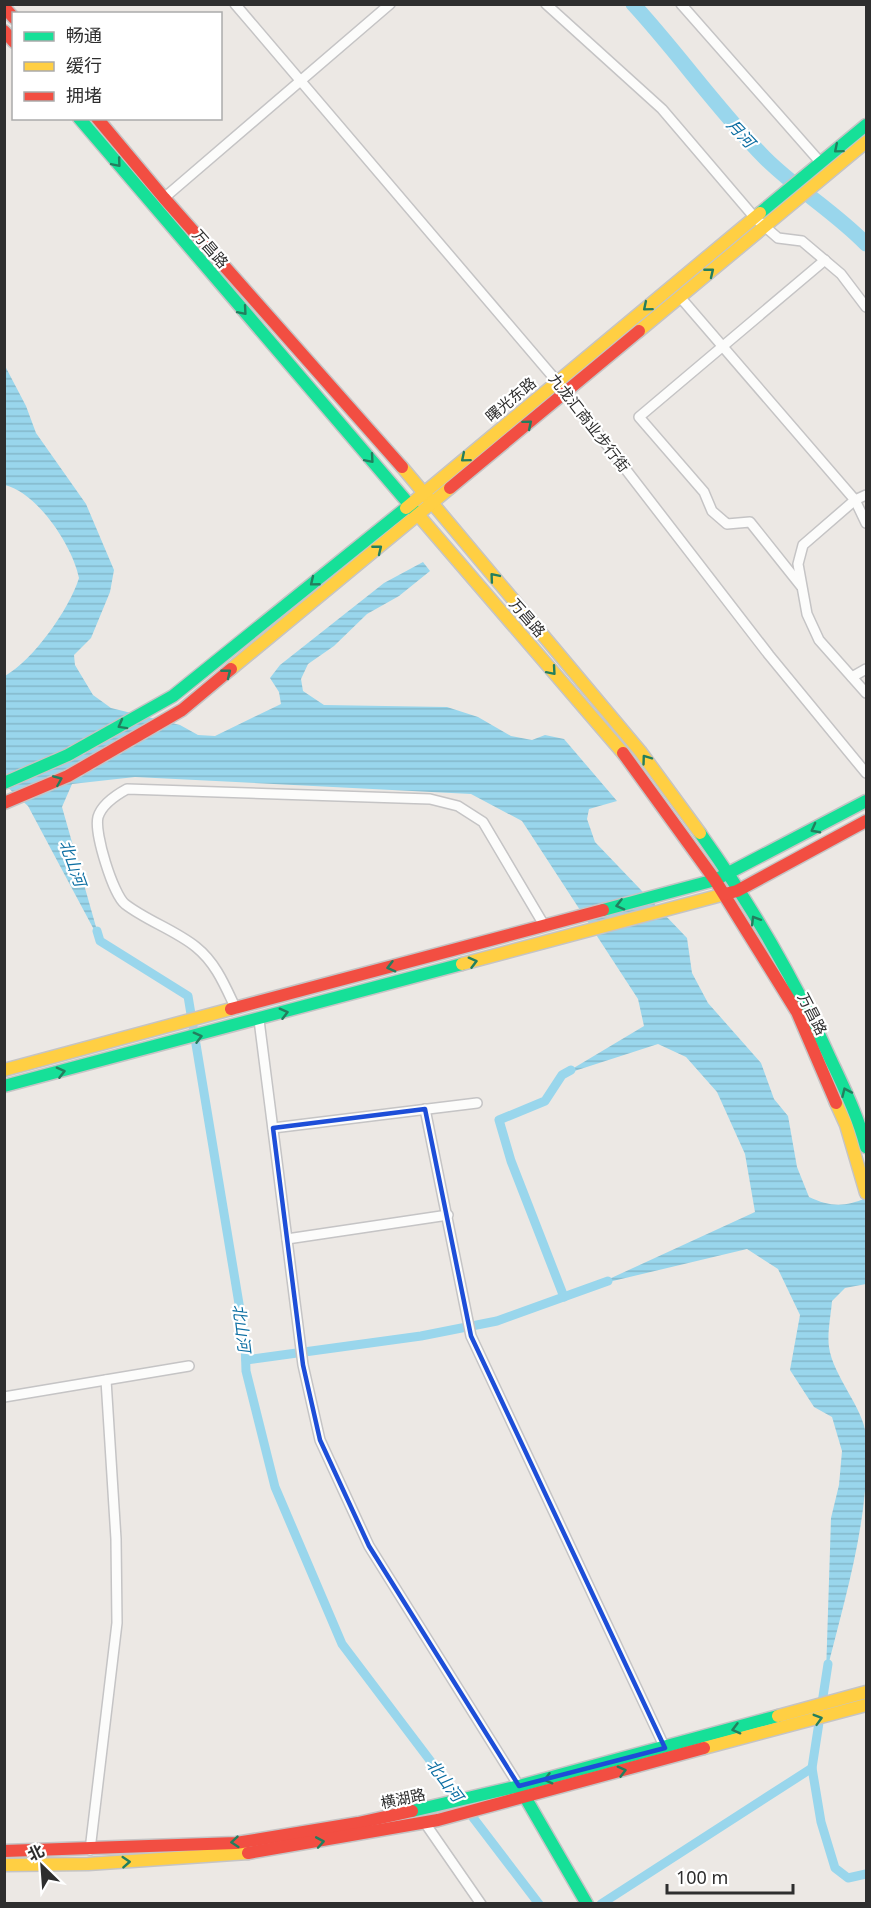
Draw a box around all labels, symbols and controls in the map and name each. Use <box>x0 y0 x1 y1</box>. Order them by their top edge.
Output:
legend <box>12 12 222 120</box>
text: 畅通 <box>66 23 102 47</box>
text: 缓行 <box>66 53 102 77</box>
text: 拥堵 <box>66 83 102 107</box>
water label: 月河 <box>722 114 762 154</box>
one-way arrow <box>834 142 845 153</box>
one-way arrow <box>109 156 120 167</box>
street label: 万昌路 <box>188 225 233 272</box>
one-way arrow <box>703 269 714 280</box>
one-way arrow <box>643 300 654 311</box>
one-way arrow <box>236 304 247 315</box>
street label: 九龙汇商业步行街 <box>545 369 635 476</box>
street label: 曙光东路 <box>481 372 540 426</box>
one-way arrow <box>521 420 532 431</box>
one-way arrow <box>460 451 471 462</box>
one-way arrow <box>363 452 374 463</box>
one-way arrow <box>371 545 382 556</box>
one-way arrow <box>490 573 501 584</box>
one-way arrow <box>310 575 321 586</box>
street label: 万昌路 <box>505 594 550 641</box>
one-way arrow <box>545 664 556 675</box>
one-way arrow <box>220 669 231 680</box>
one-way arrow <box>118 718 128 729</box>
one-way arrow <box>642 754 653 765</box>
one-way arrow <box>52 775 63 787</box>
one-way arrow <box>811 822 821 833</box>
water label: 北山河 <box>54 837 93 892</box>
one-way arrow <box>616 898 626 911</box>
one-way arrow <box>750 916 762 926</box>
one-way arrow <box>467 957 477 969</box>
one-way arrow <box>386 959 396 972</box>
street label: 万昌路 <box>794 989 832 1038</box>
one-way arrow <box>279 1008 289 1021</box>
one-way arrow <box>192 1031 202 1044</box>
one-way arrow <box>56 1066 66 1079</box>
one-way arrow <box>841 1088 853 1099</box>
water label: 北山河 <box>228 1303 256 1356</box>
one-way arrow <box>812 1714 823 1726</box>
one-way arrow <box>731 1721 741 1734</box>
water label: 北山河 <box>422 1754 470 1808</box>
one-way arrow <box>617 1766 627 1779</box>
one-way arrow <box>543 1771 553 1784</box>
street label: 横湖路 <box>379 1784 427 1812</box>
north arrow <box>12 1836 72 1896</box>
one-way arrow <box>231 1836 240 1849</box>
one-way arrow <box>314 1836 324 1849</box>
text: 北 <box>24 1839 48 1866</box>
one-way arrow <box>121 1856 130 1869</box>
scale bar <box>667 1857 793 1895</box>
text: 100 m <box>676 1865 728 1889</box>

